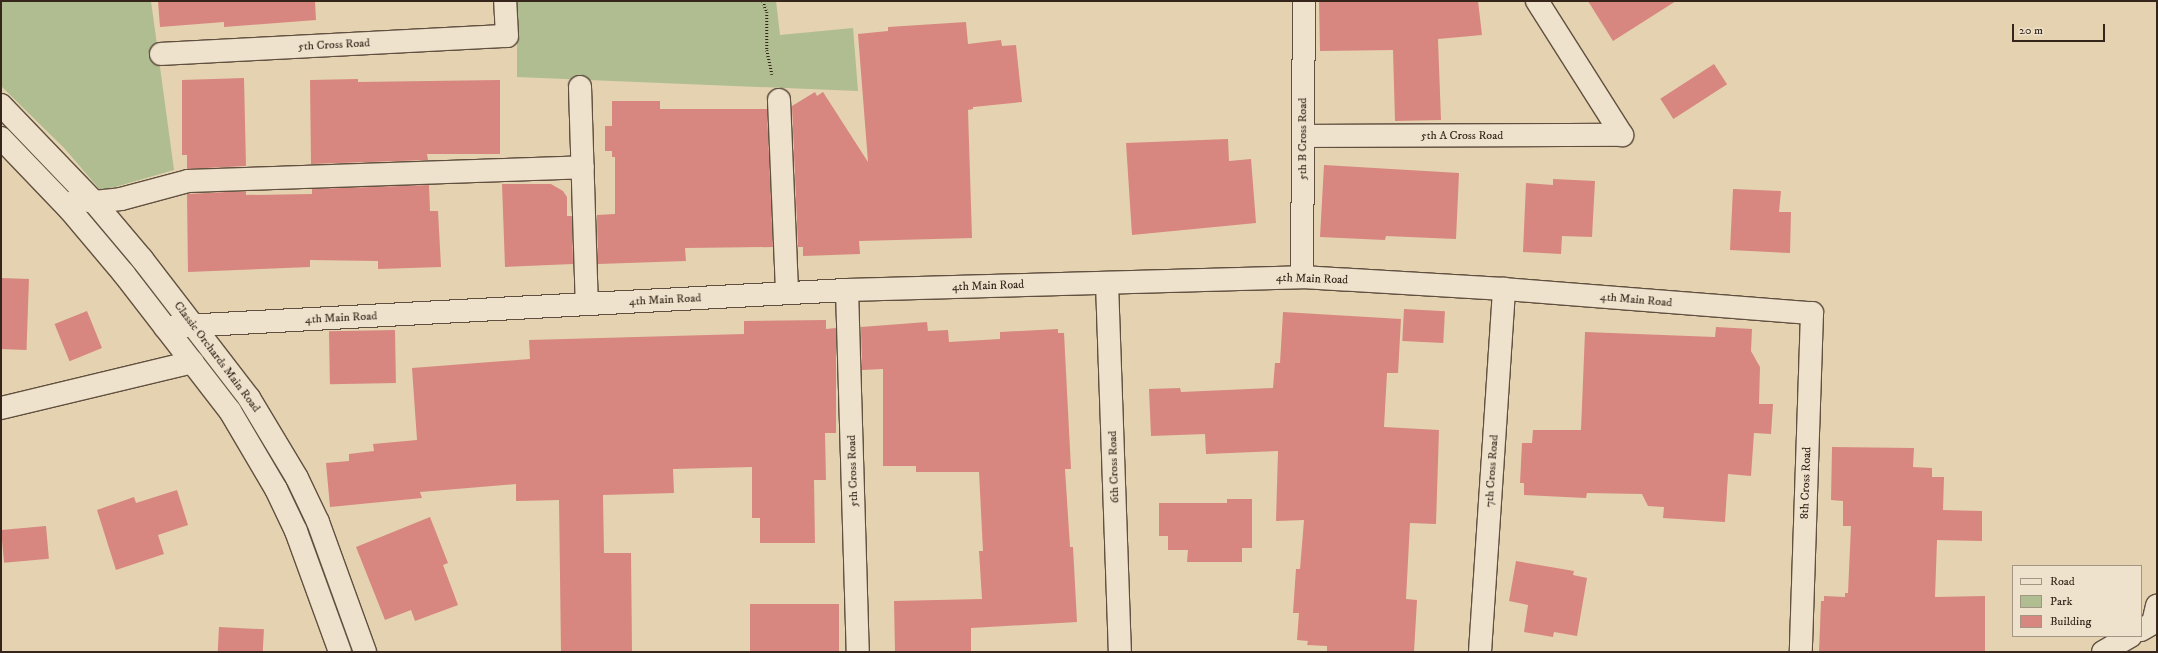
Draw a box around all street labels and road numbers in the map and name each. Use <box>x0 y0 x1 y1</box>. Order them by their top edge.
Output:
street label: 5th Cross Road <box>298 36 370 54</box>
street label: 5th B Cross Road <box>1296 98 1310 180</box>
street label: 5th A Cross Road <box>1421 129 1503 143</box>
street label: 4th Main Road <box>1276 271 1348 287</box>
street label: 4th Main Road <box>952 278 1024 294</box>
street label: 4th Main Road <box>1599 290 1673 310</box>
street label: 4th Main Road <box>628 291 702 309</box>
street label: Classic Orchards Main Road <box>171 299 263 415</box>
street label: 4th Main Road <box>304 309 378 327</box>
street label: 6th Cross Road <box>1106 430 1122 504</box>
street label: 7th Cross Road <box>1482 434 1502 508</box>
street label: 5th Cross Road <box>845 435 861 507</box>
street label: 8th Cross Road <box>1798 447 1814 519</box>

